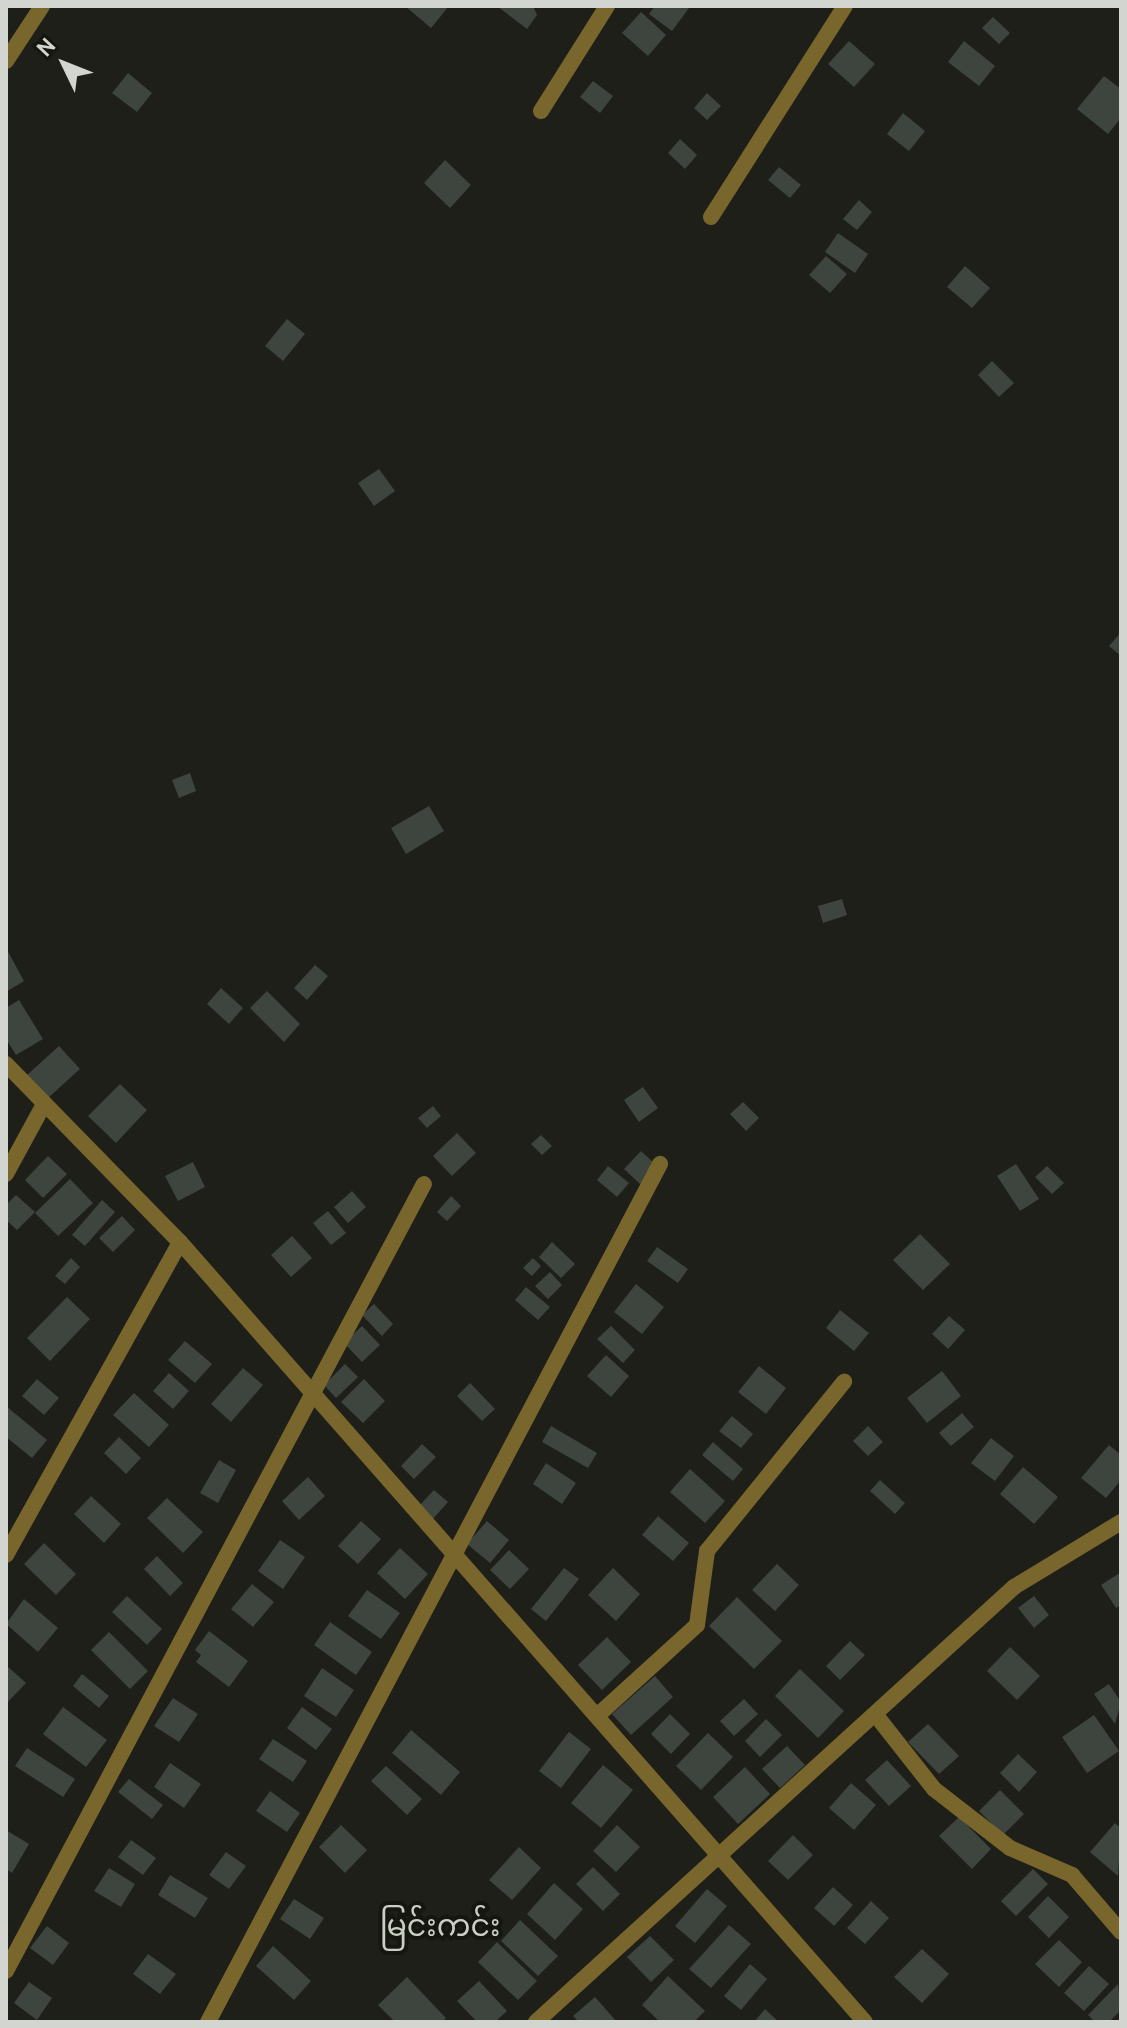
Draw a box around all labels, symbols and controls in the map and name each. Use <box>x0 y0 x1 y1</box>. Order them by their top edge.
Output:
north arrow <box>24 24 104 104</box>
text: N <box>31 32 61 62</box>
district label: မြင်းကင်း <box>380 1908 500 1944</box>

